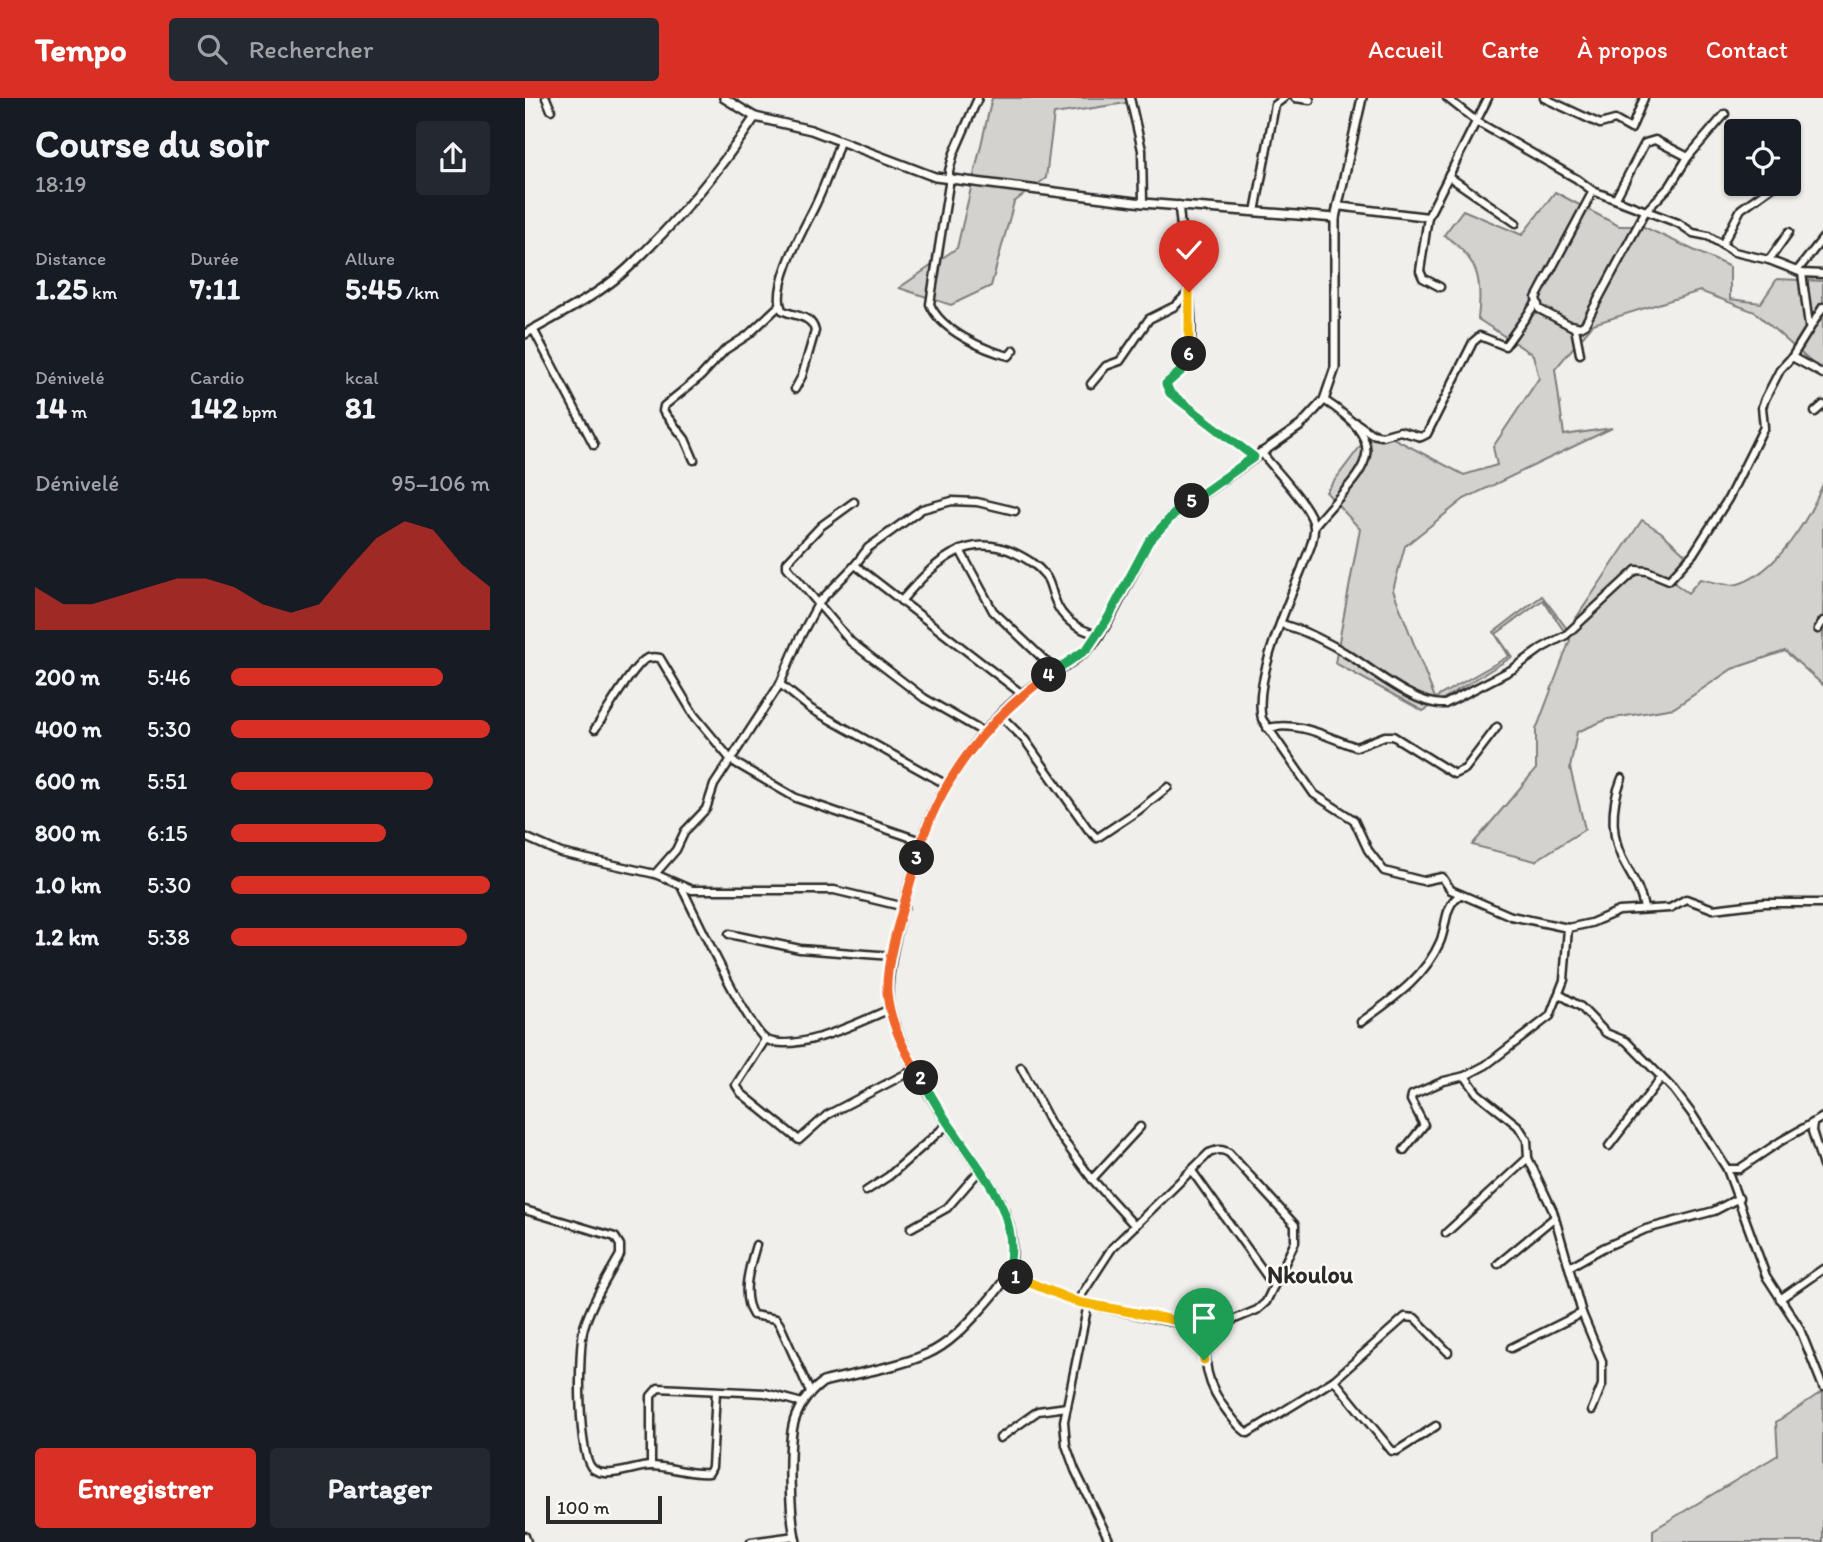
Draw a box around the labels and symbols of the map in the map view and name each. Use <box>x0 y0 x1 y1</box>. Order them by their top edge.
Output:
pin <box>1159 220 1219 292</box>
pin: 6 <box>1171 336 1207 372</box>
pin: 5 <box>1175 484 1209 518</box>
pin: 4 <box>1031 658 1067 692</box>
pin: 3 <box>899 840 935 876</box>
pin: 2 <box>903 1060 939 1096</box>
pin: 1 <box>999 1260 1033 1294</box>
district label: Nkoulou <box>1267 1260 1354 1289</box>
pin <box>1174 1288 1234 1360</box>
scale bar <box>546 1493 661 1525</box>

